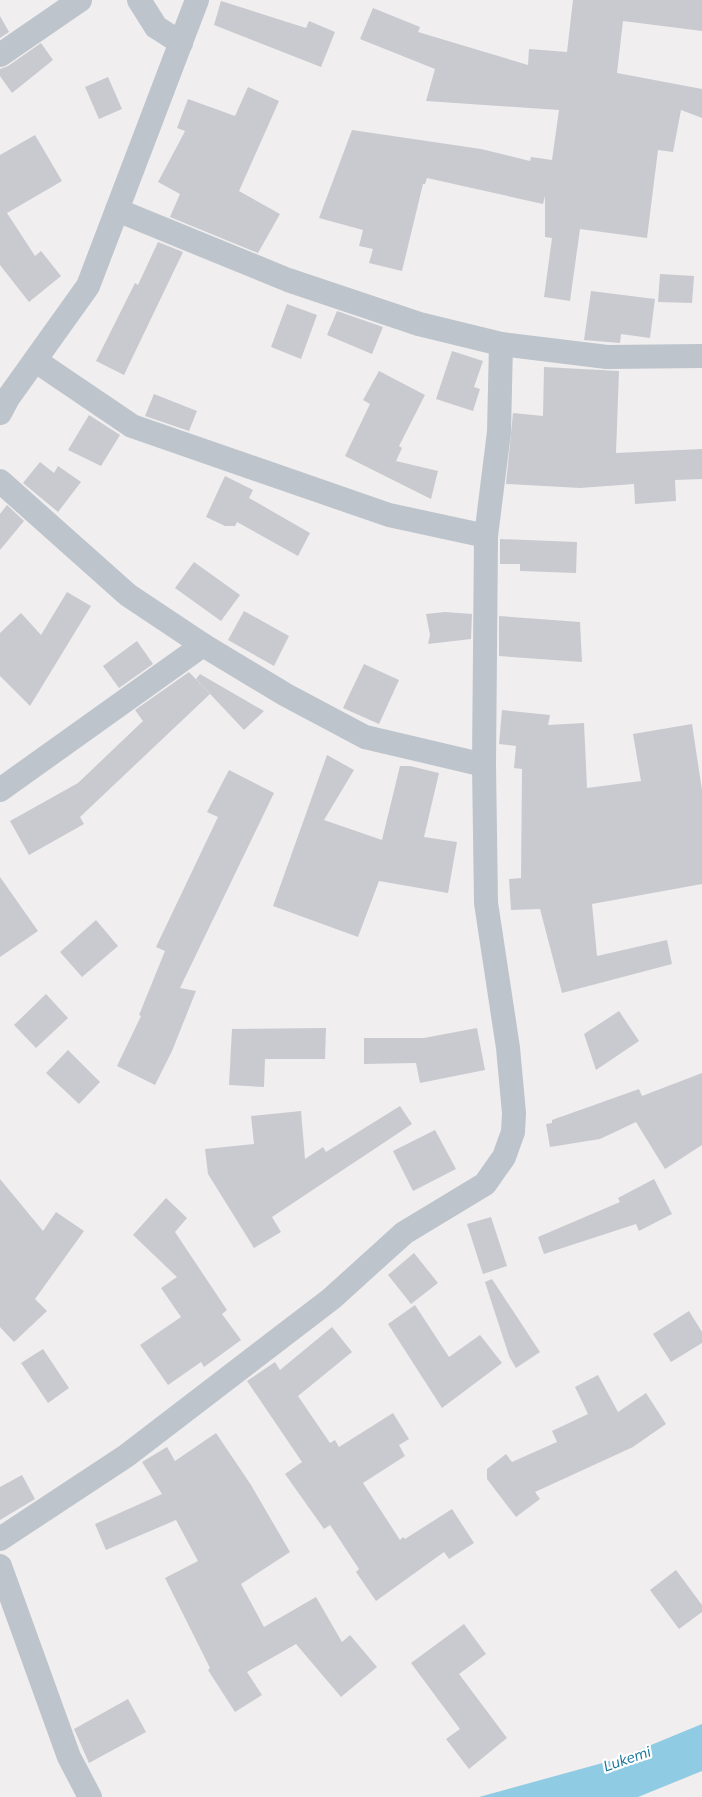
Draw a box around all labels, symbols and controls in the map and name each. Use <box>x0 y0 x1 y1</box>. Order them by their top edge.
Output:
water label: Lukemi <box>601 1741 654 1776</box>

